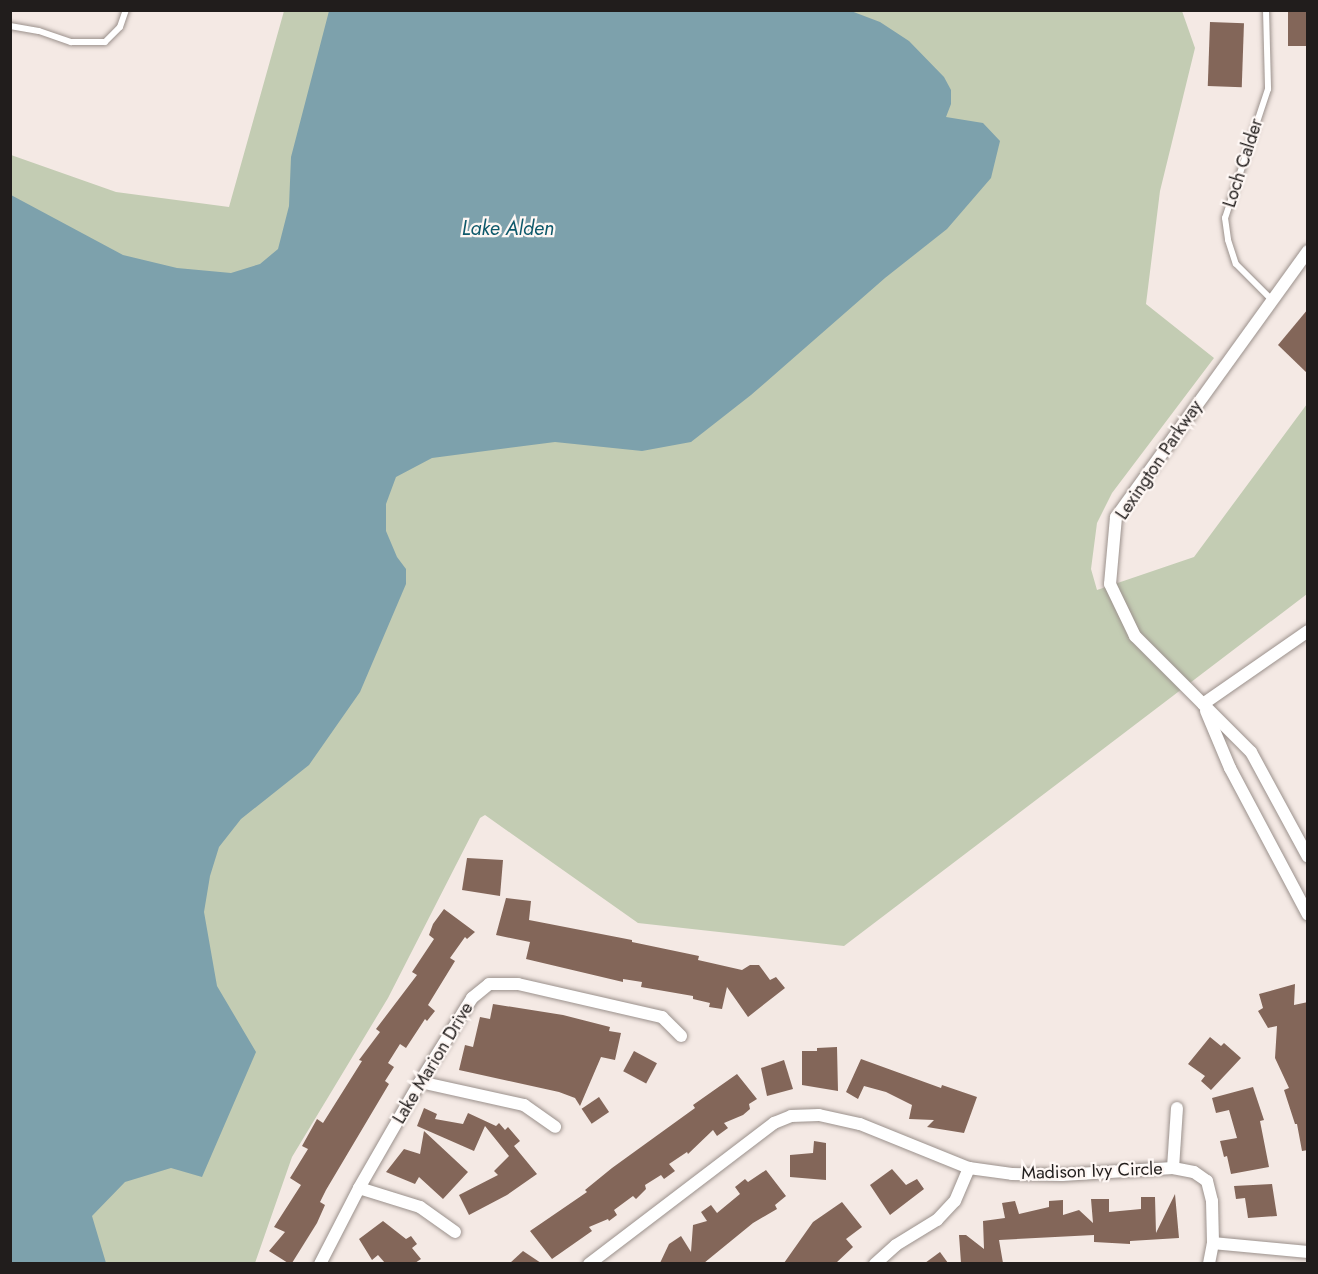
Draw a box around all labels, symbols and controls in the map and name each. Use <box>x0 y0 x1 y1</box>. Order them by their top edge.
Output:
street label: Loch Calder <box>1218 116 1268 210</box>
water label: Lake Alden <box>462 216 554 240</box>
street label: Lexington Parkway <box>1111 396 1207 524</box>
street label: Lake Marion Drive <box>388 998 478 1128</box>
street label: Madison Ivy Circle <box>1021 1158 1163 1184</box>

